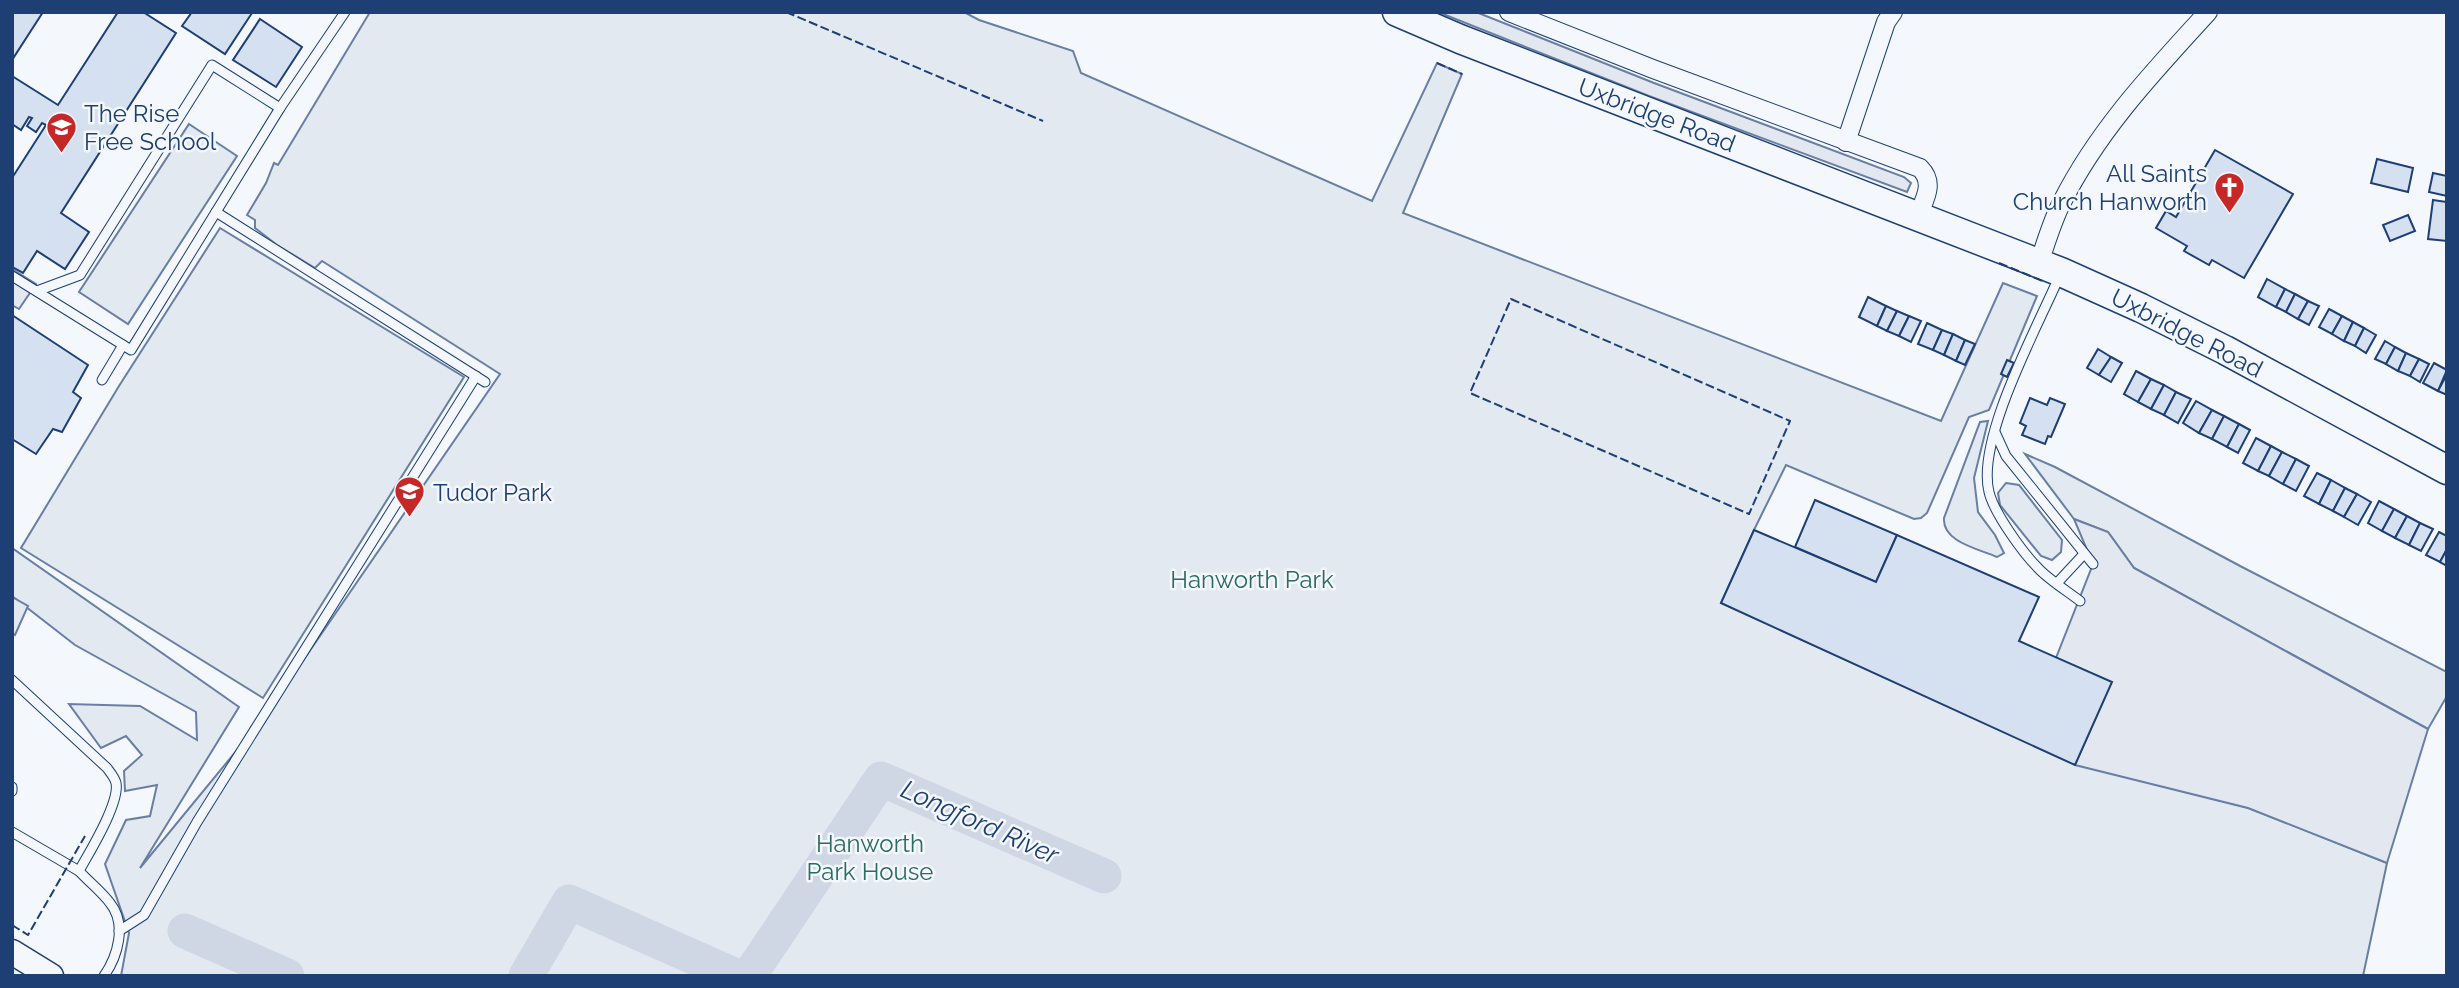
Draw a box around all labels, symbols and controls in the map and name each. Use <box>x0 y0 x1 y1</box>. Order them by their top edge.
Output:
street label: Uxbridge Road <box>1574 72 1740 158</box>
place label: The Rise Free School <box>84 99 217 156</box>
school or university icon: The Rise Free School <box>44 110 78 154</box>
place label: All Saints Church Hanworth <box>2013 159 2207 216</box>
church icon: All Saints Church Hanworth <box>2213 170 2247 214</box>
street label: Uxbridge Road <box>2106 282 2268 384</box>
school or university icon: Tudor Park <box>393 475 427 519</box>
place label: Tudor Park <box>433 478 552 507</box>
park label: Hanworth Park <box>1170 565 1334 594</box>
water label: Longford River <box>897 774 1064 871</box>
park label: Hanworth Park House <box>807 829 933 886</box>

